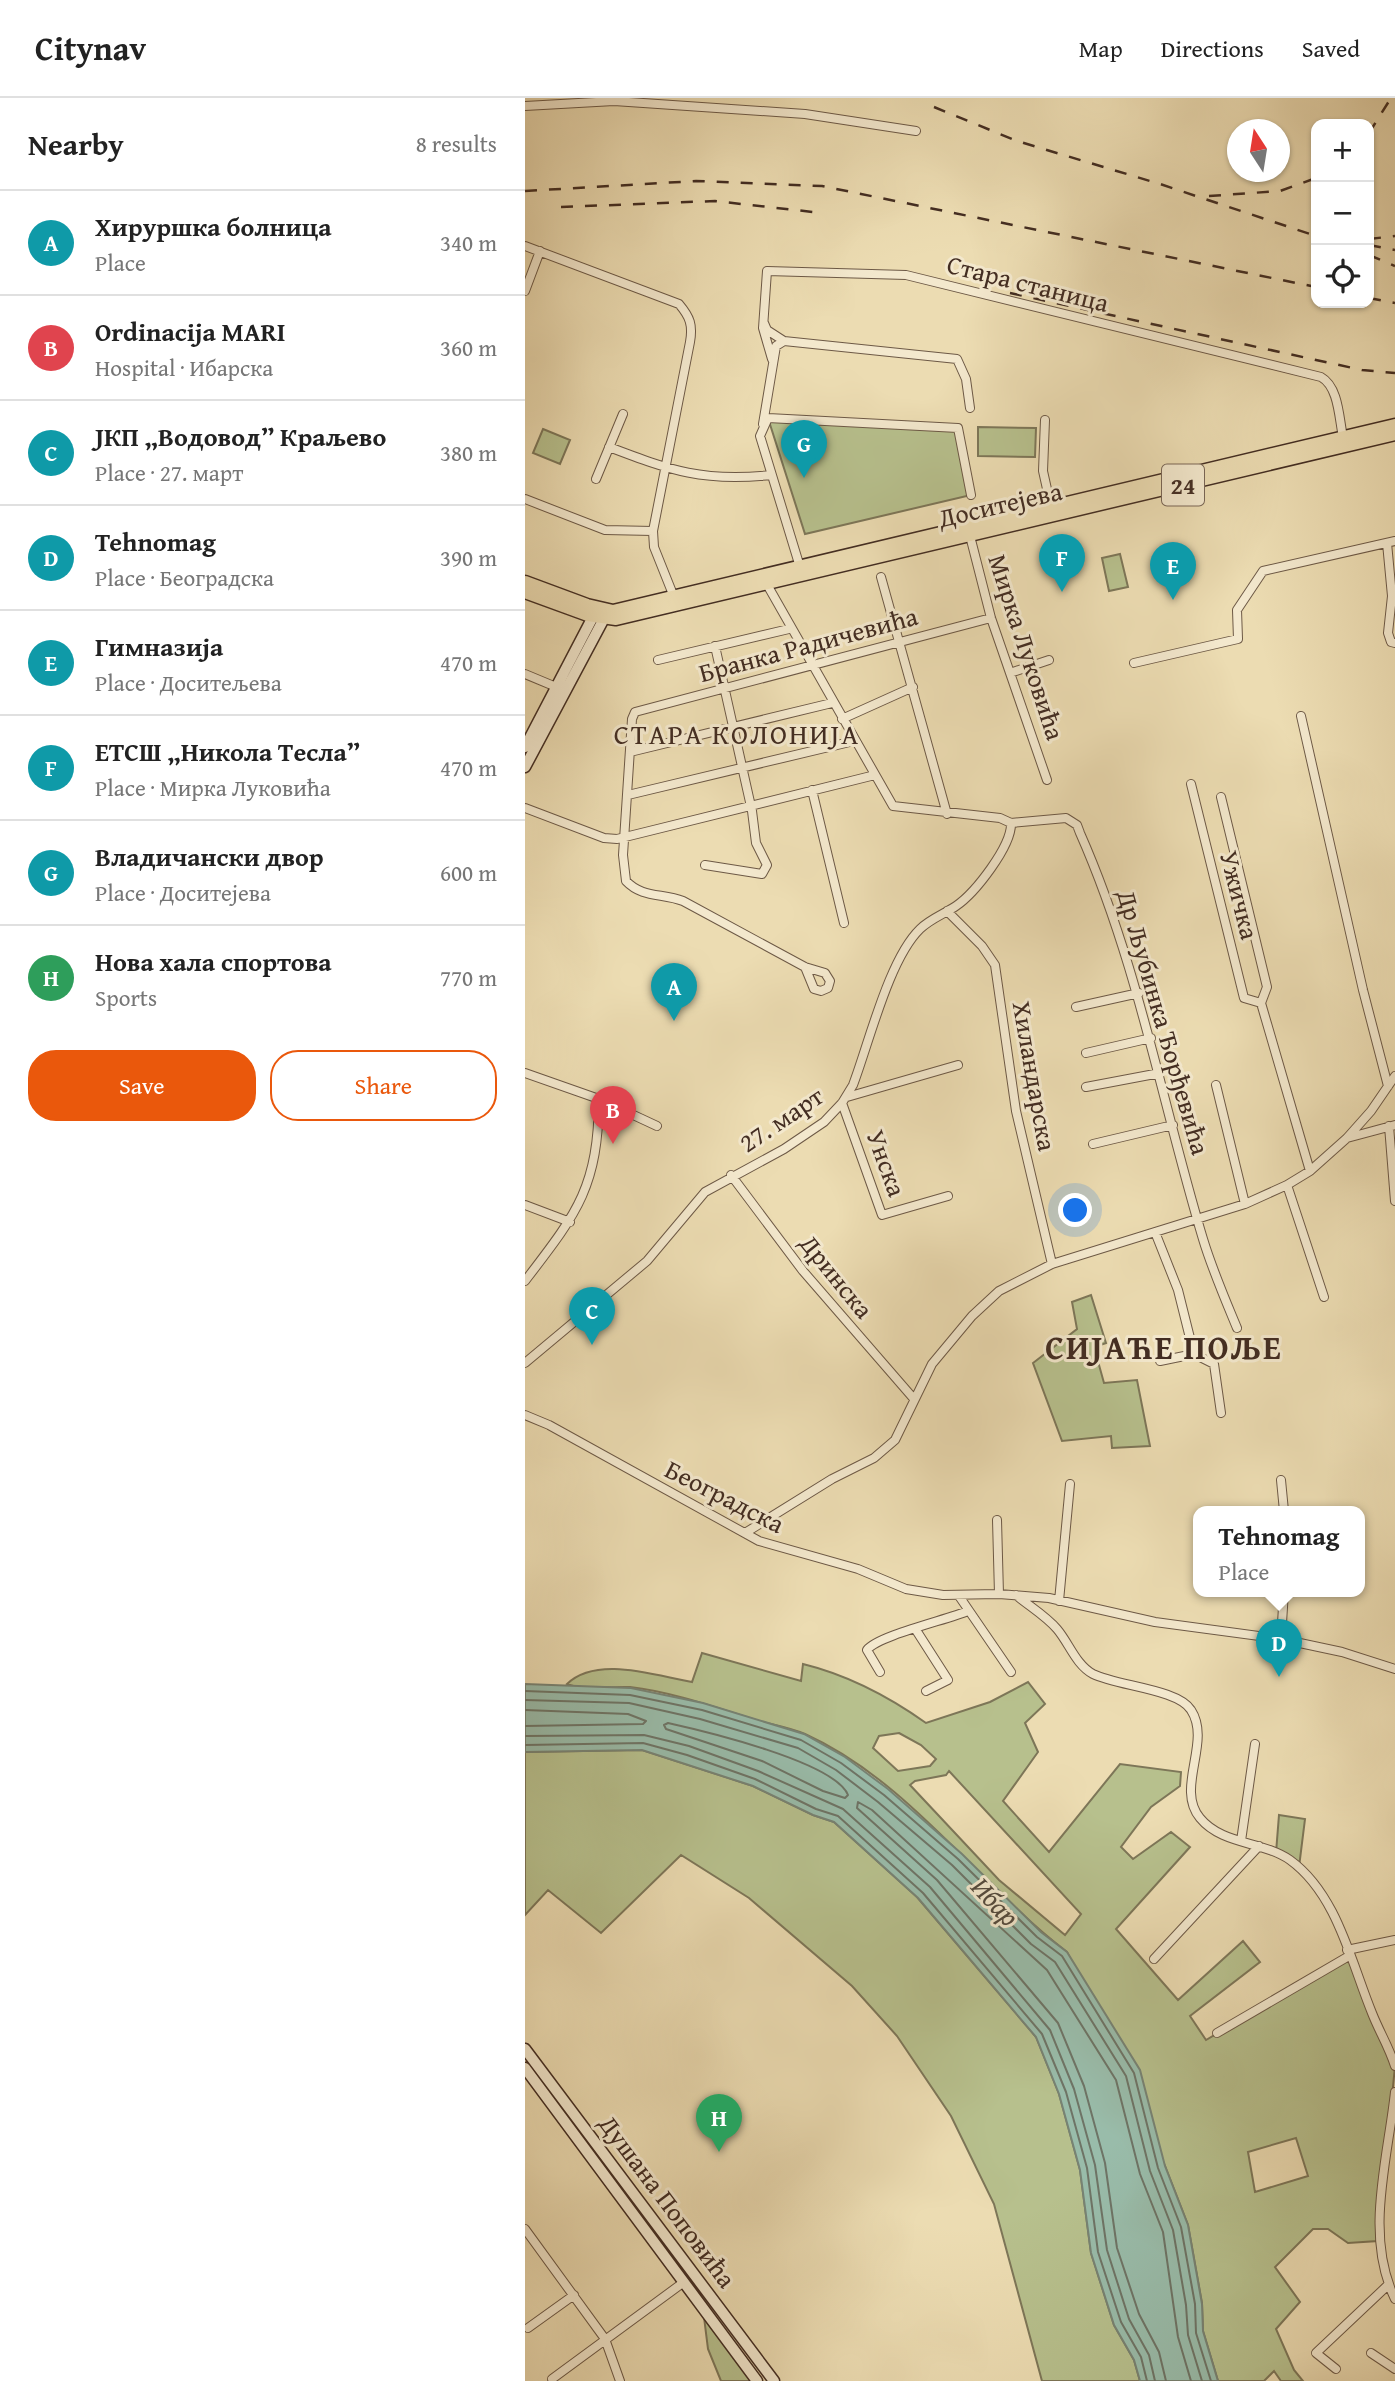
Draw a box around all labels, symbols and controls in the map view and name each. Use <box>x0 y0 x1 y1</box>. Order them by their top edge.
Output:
text: Citynav <box>35 24 146 72</box>
text: Map <box>1079 31 1123 66</box>
text: Directions <box>1161 31 1264 66</box>
text: Saved <box>1302 31 1360 66</box>
north arrow <box>1227 119 1290 182</box>
map controls <box>1311 119 1374 308</box>
button: + <box>1311 119 1374 182</box>
text: Nearby <box>28 122 124 166</box>
text: 8 results <box>416 127 497 160</box>
button: − <box>1311 182 1374 245</box>
text: Хируршка болница <box>95 207 332 246</box>
text: A <box>44 226 58 259</box>
text: 340 m <box>440 226 497 259</box>
street label: Стара станица <box>943 244 1114 322</box>
button: locate <box>1311 245 1374 308</box>
text: Place <box>95 246 146 279</box>
text: Ordinacija MARI <box>95 312 285 351</box>
text: B <box>44 331 58 364</box>
text: 360 m <box>440 331 497 364</box>
text: Hospital · Ибарска <box>95 351 273 384</box>
text: ЈКП „Водовод” Краљево <box>95 417 386 456</box>
pin: G <box>781 420 827 478</box>
text: C <box>44 436 58 469</box>
text: 380 m <box>440 436 497 469</box>
text: Place · 27. март <box>95 456 243 489</box>
road number: 24 <box>1162 464 1204 506</box>
street label: Доситејева <box>933 471 1066 537</box>
text: Tehnomag <box>95 522 216 561</box>
pin: F <box>1039 534 1085 592</box>
text: D <box>44 541 58 574</box>
text: 390 m <box>440 541 497 574</box>
pin: E <box>1150 542 1196 600</box>
street label: Мирка Луковића <box>979 549 1076 746</box>
text: Place · Београдска <box>95 561 274 594</box>
street label: Бранка Радичевића <box>694 596 922 692</box>
text: Гимназија <box>95 627 223 666</box>
text: E <box>45 646 57 679</box>
text: 470 m <box>440 646 497 679</box>
text: Place · Доситељева <box>95 666 282 699</box>
district label: СТАРА КОЛОНИЈА <box>614 713 860 754</box>
text: ЕТСШ „Никола Тесла” <box>95 732 360 771</box>
text: F <box>45 751 57 784</box>
text: 470 m <box>440 751 497 784</box>
text: Place · Мирка Луковића <box>95 771 331 804</box>
text: Владичански двор <box>95 837 324 876</box>
street label: Ужичка <box>1210 846 1270 944</box>
text: G <box>44 856 58 889</box>
text: 600 m <box>440 856 497 889</box>
text: Place · Доситејева <box>95 876 271 909</box>
street label: Др Љубинка Ђорђевића <box>1107 884 1221 1160</box>
text: Нова хала спортова <box>95 942 332 981</box>
text: H <box>43 961 59 994</box>
text: 770 m <box>440 961 497 994</box>
pin: A <box>651 963 697 1021</box>
text: Sports <box>95 981 157 1014</box>
street label: Хиландарска <box>1003 998 1067 1155</box>
button: Save <box>28 1050 256 1121</box>
button: Share <box>270 1050 497 1121</box>
street label: 27. март <box>731 1076 831 1162</box>
pin: B <box>590 1086 636 1144</box>
street label: Унска <box>857 1124 917 1202</box>
your location <box>1058 1193 1092 1227</box>
street label: Дринска <box>790 1225 884 1327</box>
pin: C <box>569 1287 615 1345</box>
district label: СИЈАЋЕ ПОЉЕ <box>1045 1323 1283 1371</box>
street label: Београдска <box>659 1449 792 1543</box>
popup <box>1193 1506 1365 1597</box>
text: Tehnomag <box>1219 1516 1339 1555</box>
text: Place <box>1219 1555 1269 1588</box>
pin: D <box>1256 1619 1302 1677</box>
water label: Ибар <box>962 1867 1030 1935</box>
pin: H <box>696 2094 742 2152</box>
street label: Душана Поповића <box>589 2105 747 2296</box>

